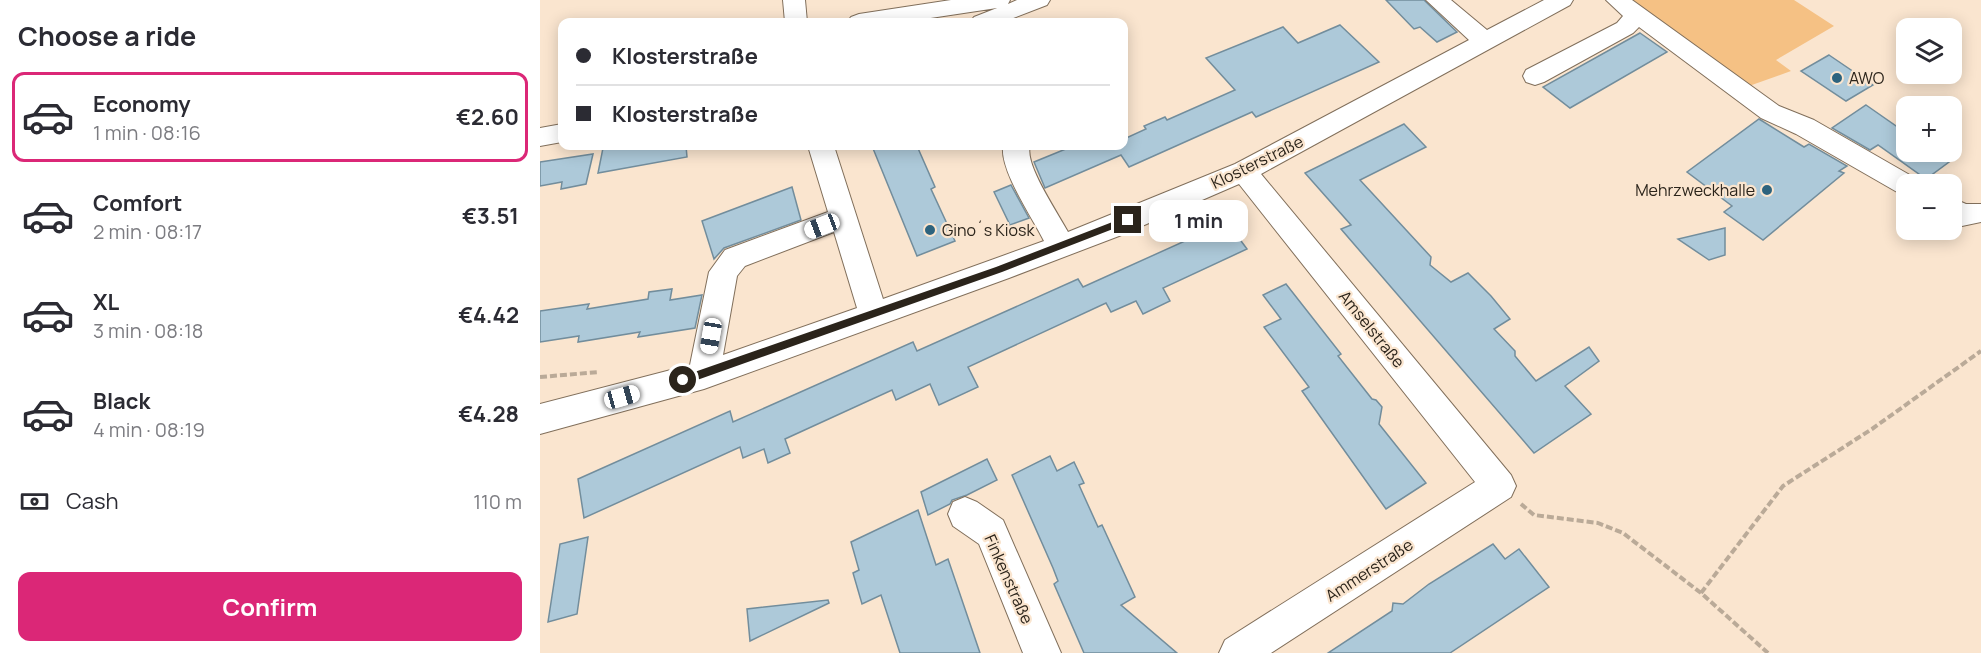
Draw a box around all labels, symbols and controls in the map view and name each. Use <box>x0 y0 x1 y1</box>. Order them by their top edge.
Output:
text: Choose a ride <box>18 17 196 54</box>
map controls <box>1896 18 1962 240</box>
button: layers <box>1896 18 1962 84</box>
text: Klosterstraße <box>612 41 758 71</box>
place label: AWO <box>1849 67 1885 89</box>
marker: AWO <box>1830 71 1844 85</box>
text: Economy <box>93 89 191 119</box>
icon: car <box>21 90 75 144</box>
button: + <box>1896 96 1962 162</box>
text: Klosterstraße <box>612 99 758 129</box>
text: €2.60 <box>456 102 519 132</box>
text: 1 min · 08:16 <box>93 119 201 146</box>
street label: Klosterstraße <box>1207 130 1307 194</box>
button: − <box>1896 174 1962 240</box>
place label: Mehrzweckhalle <box>1635 179 1755 201</box>
marker: Mehrzweckhalle <box>1760 183 1774 197</box>
text: Comfort <box>93 188 182 218</box>
icon: car <box>21 189 75 243</box>
callout: 1 min <box>1149 199 1248 241</box>
text: €3.51 <box>462 201 519 231</box>
route end <box>1114 206 1141 233</box>
text: 1 min <box>1174 207 1223 234</box>
car <box>802 211 842 241</box>
text: 2 min · 08:17 <box>93 218 202 245</box>
place label: Gino´s Kiosk <box>942 219 1035 241</box>
marker: Gino´s Kiosk <box>923 223 937 237</box>
street label: Amselstraße <box>1334 286 1410 372</box>
text: XL <box>93 287 119 317</box>
icon: car <box>21 288 75 342</box>
text: €4.42 <box>458 300 519 330</box>
text: 3 min · 08:18 <box>93 317 203 344</box>
car <box>699 317 723 355</box>
route start <box>669 366 696 393</box>
car <box>602 383 642 411</box>
text: Black <box>93 386 150 416</box>
icon: car <box>21 387 75 441</box>
text: €4.28 <box>458 399 519 429</box>
text: 4 min · 08:19 <box>93 416 205 443</box>
icon: cash <box>18 485 51 518</box>
text: Cash <box>66 486 119 516</box>
text: 110 m <box>473 488 522 515</box>
street label: Finkenstraße <box>979 531 1039 627</box>
street label: Ammerstraße <box>1321 534 1417 606</box>
button: Confirm <box>18 572 522 641</box>

